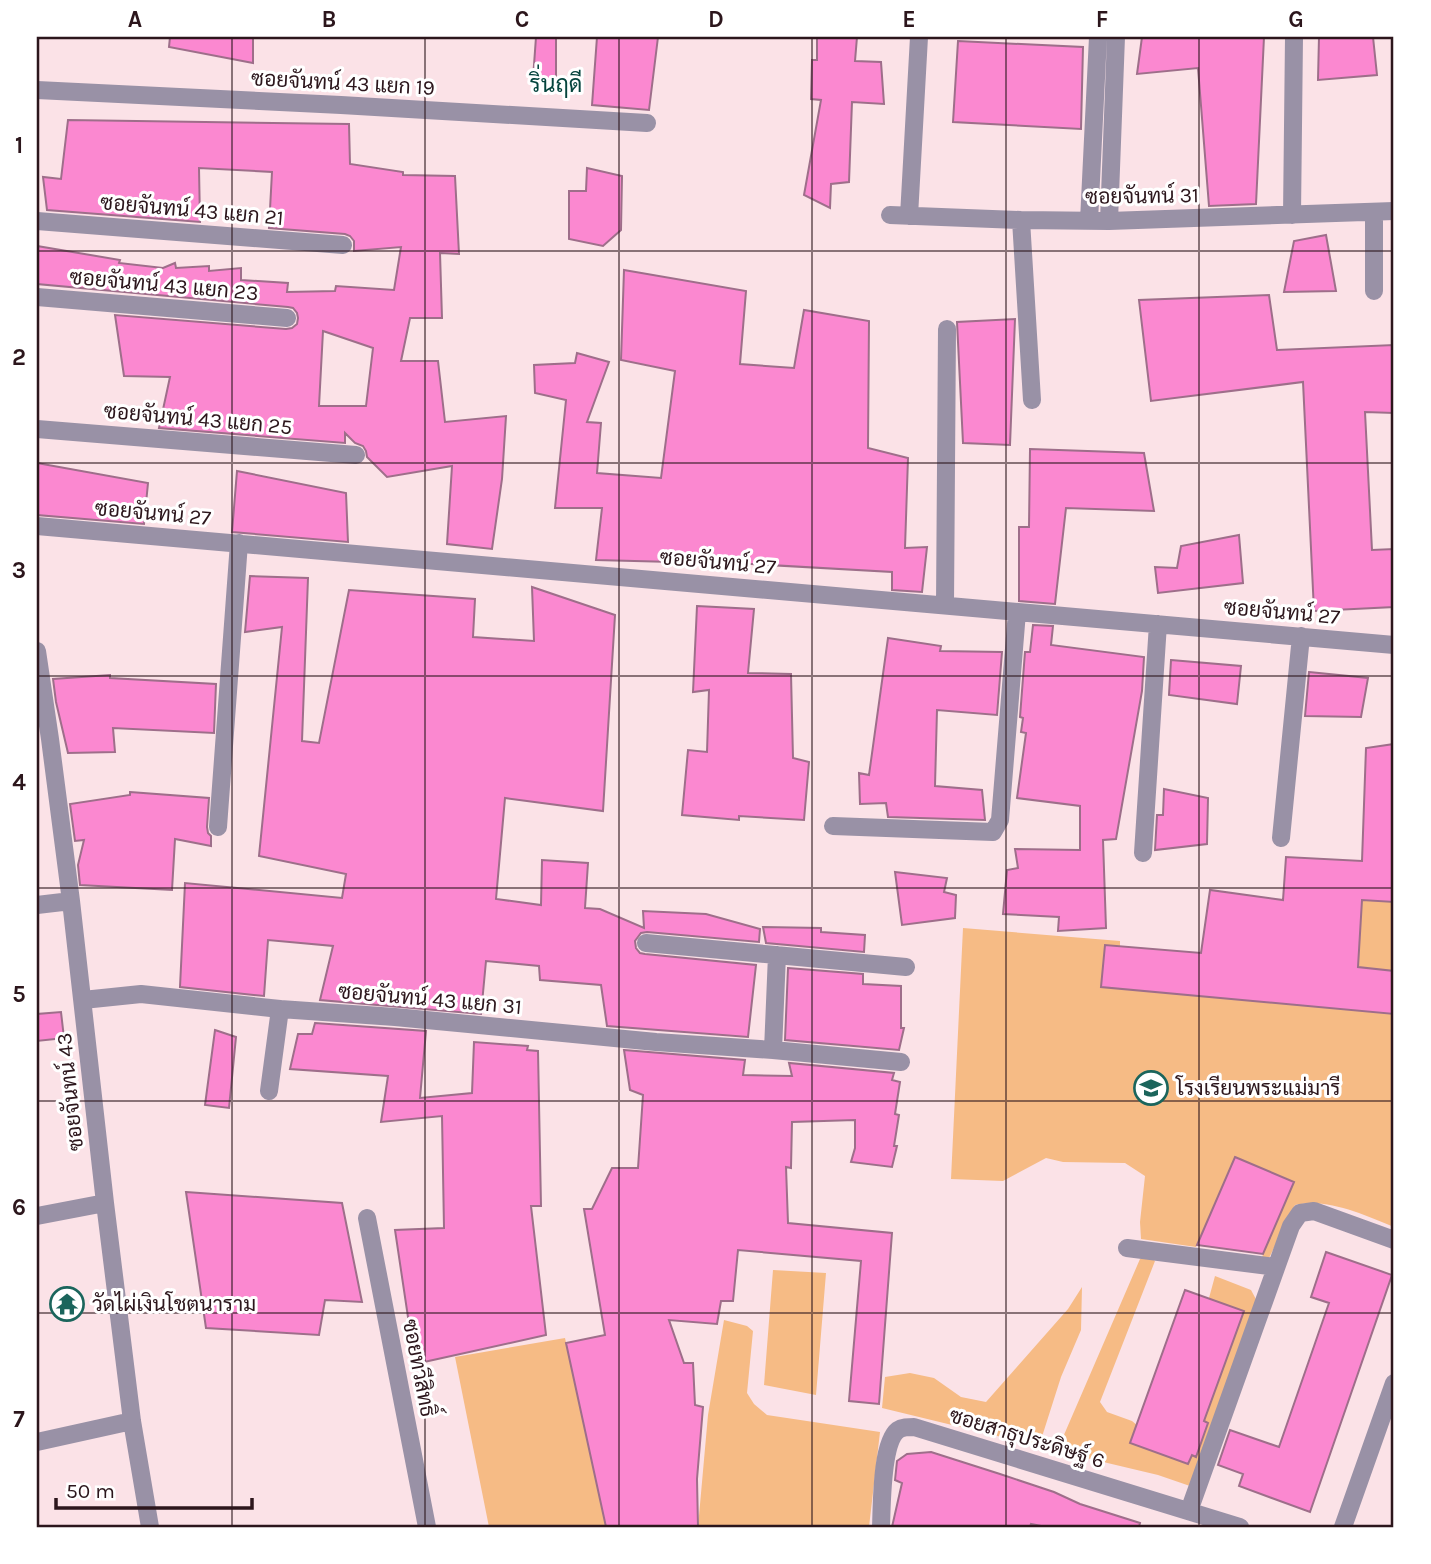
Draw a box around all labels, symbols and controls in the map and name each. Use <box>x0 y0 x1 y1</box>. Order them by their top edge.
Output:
text: A <box>128 6 142 33</box>
text: B <box>322 6 336 33</box>
text: C <box>515 6 529 33</box>
text: D <box>708 6 724 33</box>
text: E <box>902 6 916 33</box>
text: F <box>1096 6 1108 33</box>
text: G <box>1288 6 1304 33</box>
street label: ซอยจันทน์ 43 แยก 19 <box>251 64 436 100</box>
district label: ริ่นฤดี <box>528 64 582 98</box>
text: 1 <box>15 132 23 159</box>
street label: ซอยจันทน์ 31 <box>1085 181 1199 209</box>
street label: ซอยจันทน์ 43 แยก 21 <box>99 188 285 230</box>
street label: ซอยจันทน์ 43 แยก 23 <box>69 263 260 305</box>
text: 2 <box>12 344 26 371</box>
street label: ซอยจันทน์ 43 แยก 25 <box>103 397 293 439</box>
street label: ซอยจันทน์ 27 <box>94 494 212 530</box>
street label: ซอยจันทน์ 27 <box>659 543 777 579</box>
text: 3 <box>12 557 26 584</box>
street label: ซอยจันทน์ 27 <box>1223 593 1341 629</box>
text: 4 <box>12 769 26 796</box>
street label: ซอยจันทน์ 43 แยก 31 <box>337 977 523 1019</box>
text: 5 <box>12 981 26 1008</box>
street label: ซอยจันทน์ 43 <box>50 1032 88 1152</box>
school or university icon: โรงเรียนพระแม่มารี <box>1132 1069 1170 1107</box>
place label: โรงเรียนพระแม่มารี <box>1175 1075 1341 1100</box>
text: 6 <box>12 1194 26 1221</box>
temple icon: วัดไผ่เงินโชตนาราม <box>48 1285 86 1323</box>
place label: วัดไผ่เงินโชตนาราม <box>92 1291 256 1316</box>
street label: ซอยทวีสิทธิ์ <box>398 1315 448 1419</box>
street label: ซอยสาธุประดิษฐ์ 6 <box>946 1401 1108 1475</box>
text: 7 <box>13 1406 25 1433</box>
scale bar <box>56 1466 252 1510</box>
text: 50 m <box>66 1479 115 1503</box>

